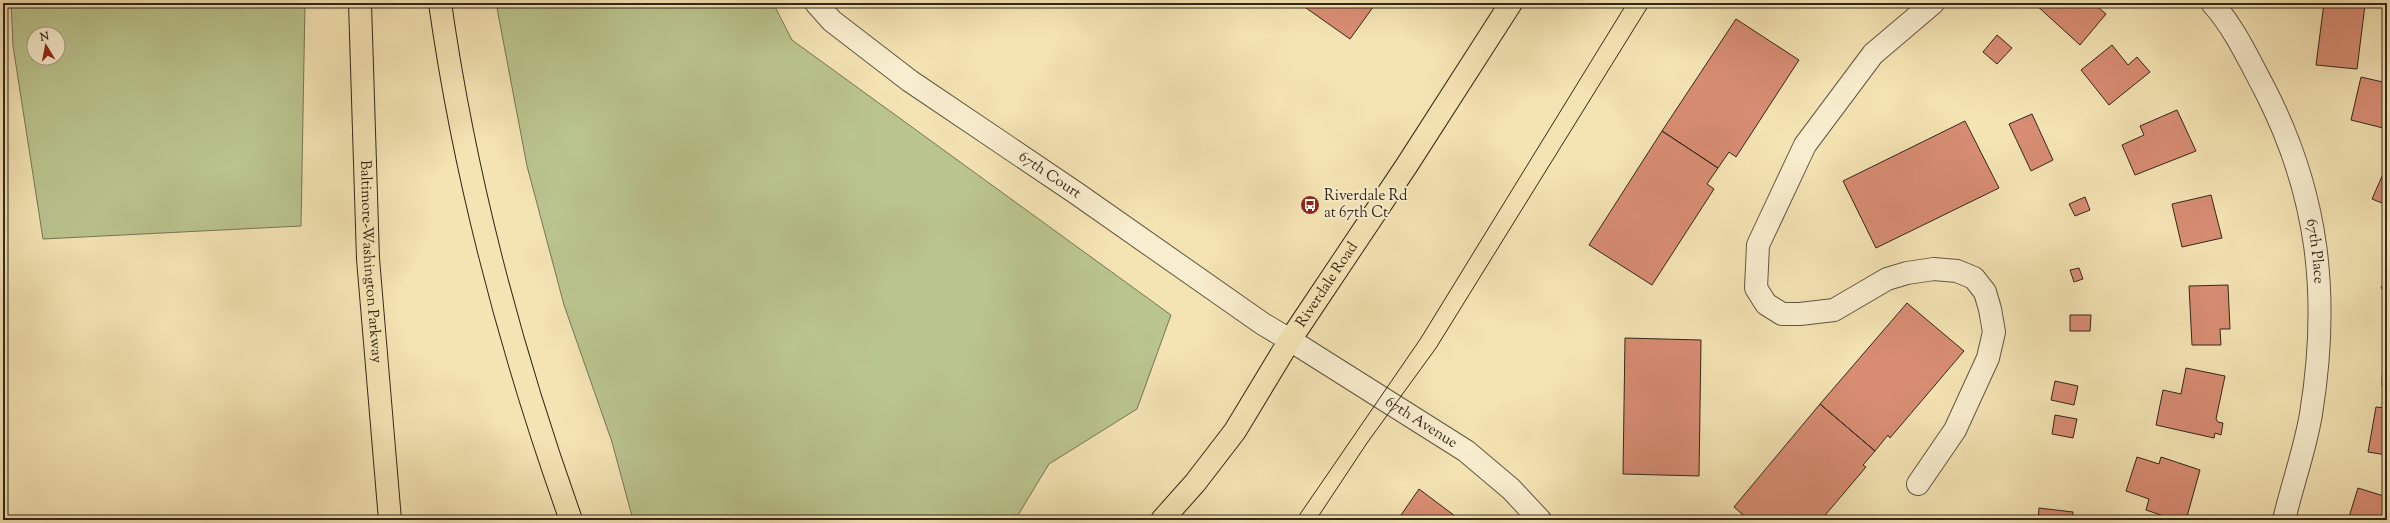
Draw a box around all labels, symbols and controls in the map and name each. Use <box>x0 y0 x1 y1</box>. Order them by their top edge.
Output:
north arrow <box>26 26 66 66</box>
text: N <box>38 28 50 46</box>
street label: 67th Court <box>1014 147 1085 204</box>
street label: Baltimore-Washington Parkway <box>354 160 387 365</box>
place label: Riverdale Rd at 67th Ct <box>1324 186 1408 224</box>
bus stop icon: Riverdale Rd at 67th Ct <box>1299 194 1321 216</box>
street label: 67th Place <box>2300 217 2329 284</box>
street label: Riverdale Road <box>1291 238 1363 331</box>
street label: 67th Avenue <box>1381 392 1462 454</box>

